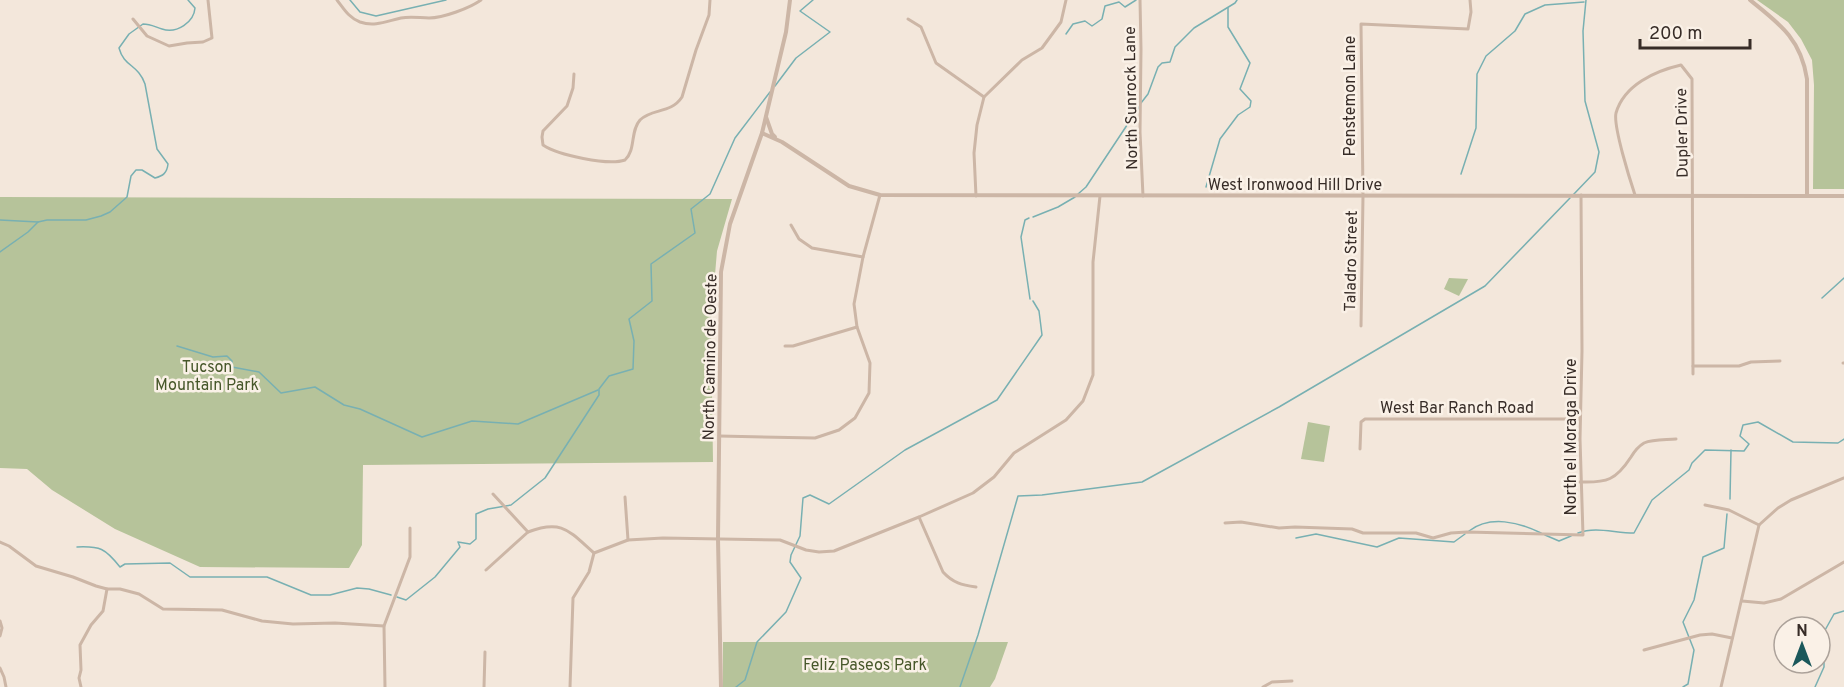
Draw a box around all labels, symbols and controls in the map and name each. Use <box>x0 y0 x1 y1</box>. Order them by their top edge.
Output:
scale bar <box>1640 12 1750 50</box>
text: 200 m <box>1649 23 1702 46</box>
street label: North Sunrock Lane <box>1121 26 1143 170</box>
street label: Penstemon Lane <box>1341 36 1361 156</box>
street label: Dupler Drive <box>1672 88 1694 178</box>
street label: West Ironwood Hill Drive <box>1208 176 1382 196</box>
street label: Taladro Street <box>1341 210 1363 312</box>
street label: North Camino de Oeste <box>700 273 722 441</box>
park label: Tucson Mountain Park <box>155 358 259 396</box>
street label: North el Moraga Drive <box>1562 358 1582 516</box>
street label: West Bar Ranch Road <box>1380 399 1534 419</box>
north arrow <box>1772 615 1832 675</box>
text: N <box>1796 622 1808 642</box>
park label: Feliz Paseos Park <box>803 656 927 676</box>

